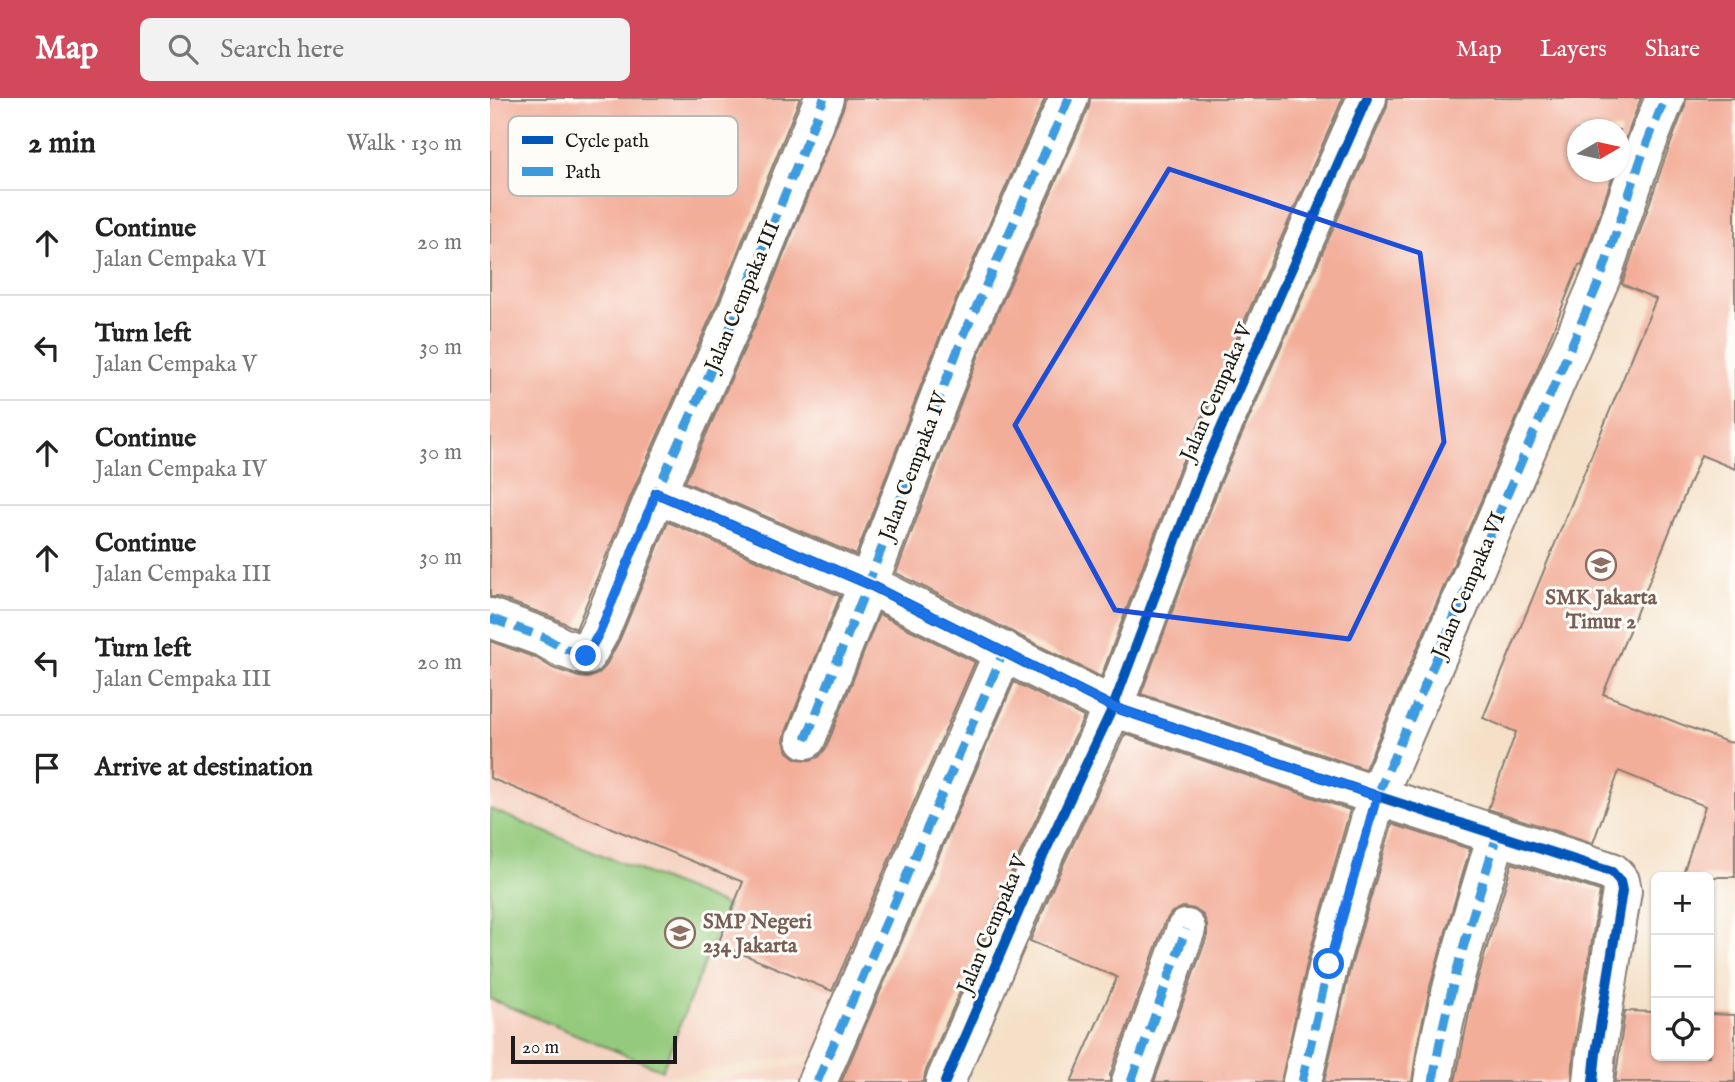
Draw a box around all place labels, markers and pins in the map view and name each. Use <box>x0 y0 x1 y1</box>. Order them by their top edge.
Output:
school or university icon: SMK Jakarta Timur 2 <box>1584 548 1618 582</box>
place label: SMK Jakarta Timur 2 <box>1545 585 1658 636</box>
place label: SMP Negeri 234 Jakarta <box>703 909 812 960</box>
school or university icon: SMP Negeri 234 Jakarta <box>663 916 697 950</box>

